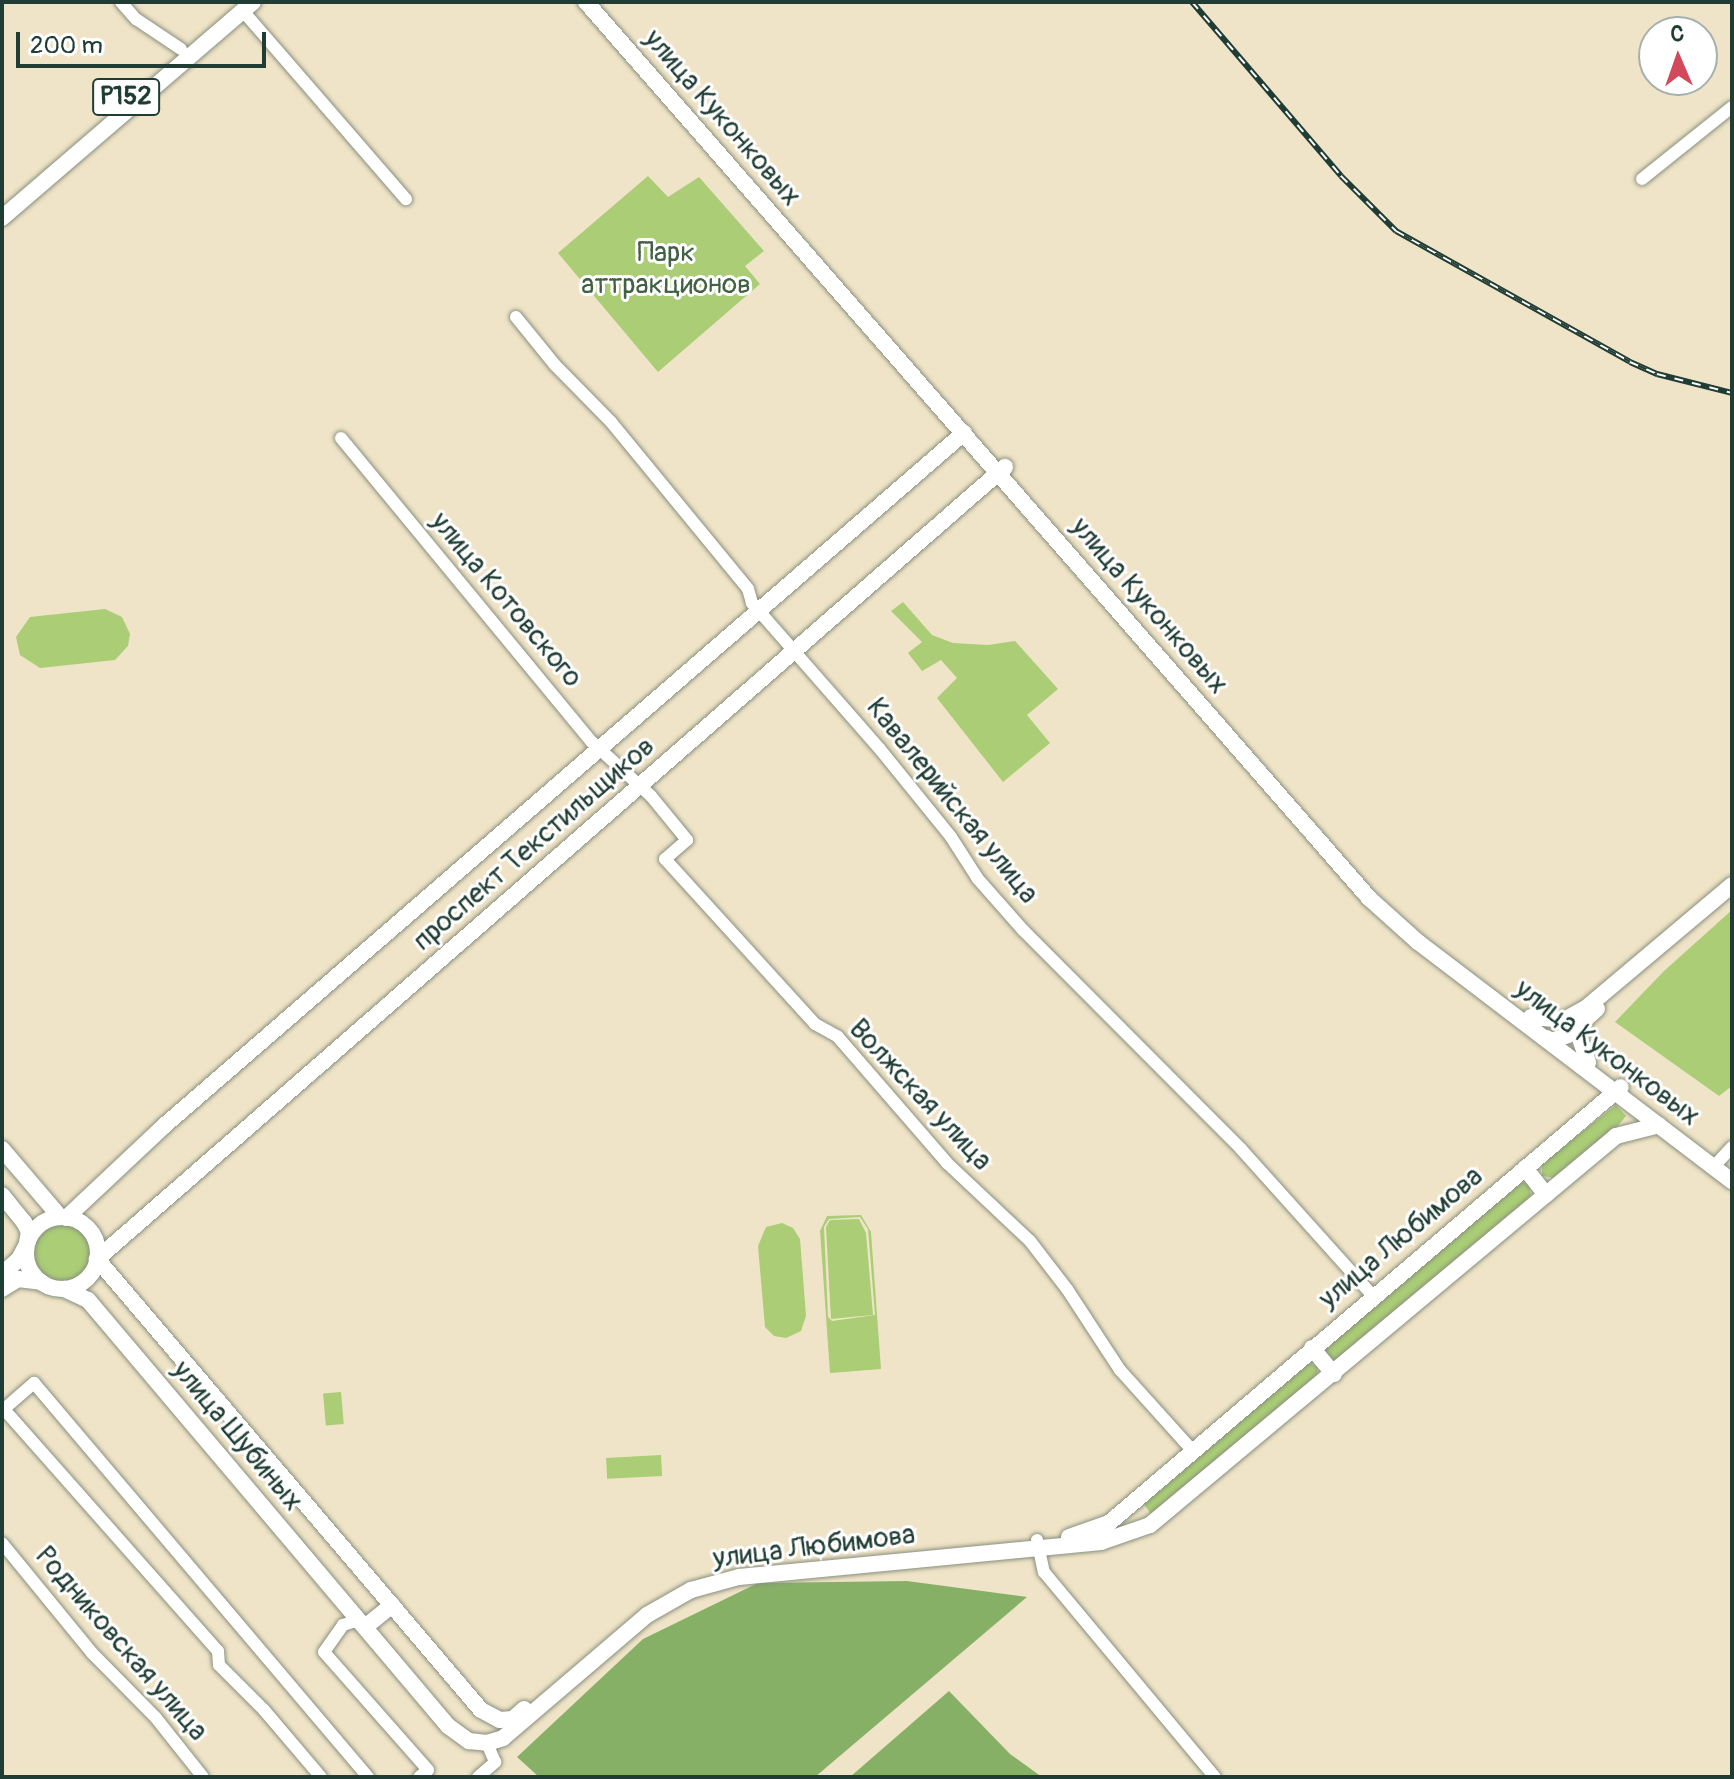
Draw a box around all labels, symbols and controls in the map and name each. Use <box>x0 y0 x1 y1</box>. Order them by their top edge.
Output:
scale bar <box>20 16 270 66</box>
north arrow <box>1638 16 1718 96</box>
text: С <box>1670 20 1684 48</box>
street label: улица Куконковых <box>636 23 808 213</box>
text: 200 m <box>30 31 103 60</box>
road number: Р152 <box>92 75 160 119</box>
park label: Парк аттракционов <box>581 236 751 302</box>
street label: улица Котовского <box>423 506 589 694</box>
street label: улица Куконковых <box>1063 511 1235 701</box>
street label: Кавалерийская улица <box>859 692 1045 910</box>
street label: проспект Текстильщиков <box>406 730 662 958</box>
street label: улица Куконковых <box>1508 973 1706 1133</box>
street label: Волжская улица <box>841 1013 999 1177</box>
street label: улица Любимова <box>1312 1160 1490 1316</box>
street label: улица Шубиных <box>165 1354 309 1518</box>
street label: улица Любимова <box>711 1518 917 1576</box>
street label: Родниковская улица <box>28 1540 214 1748</box>

